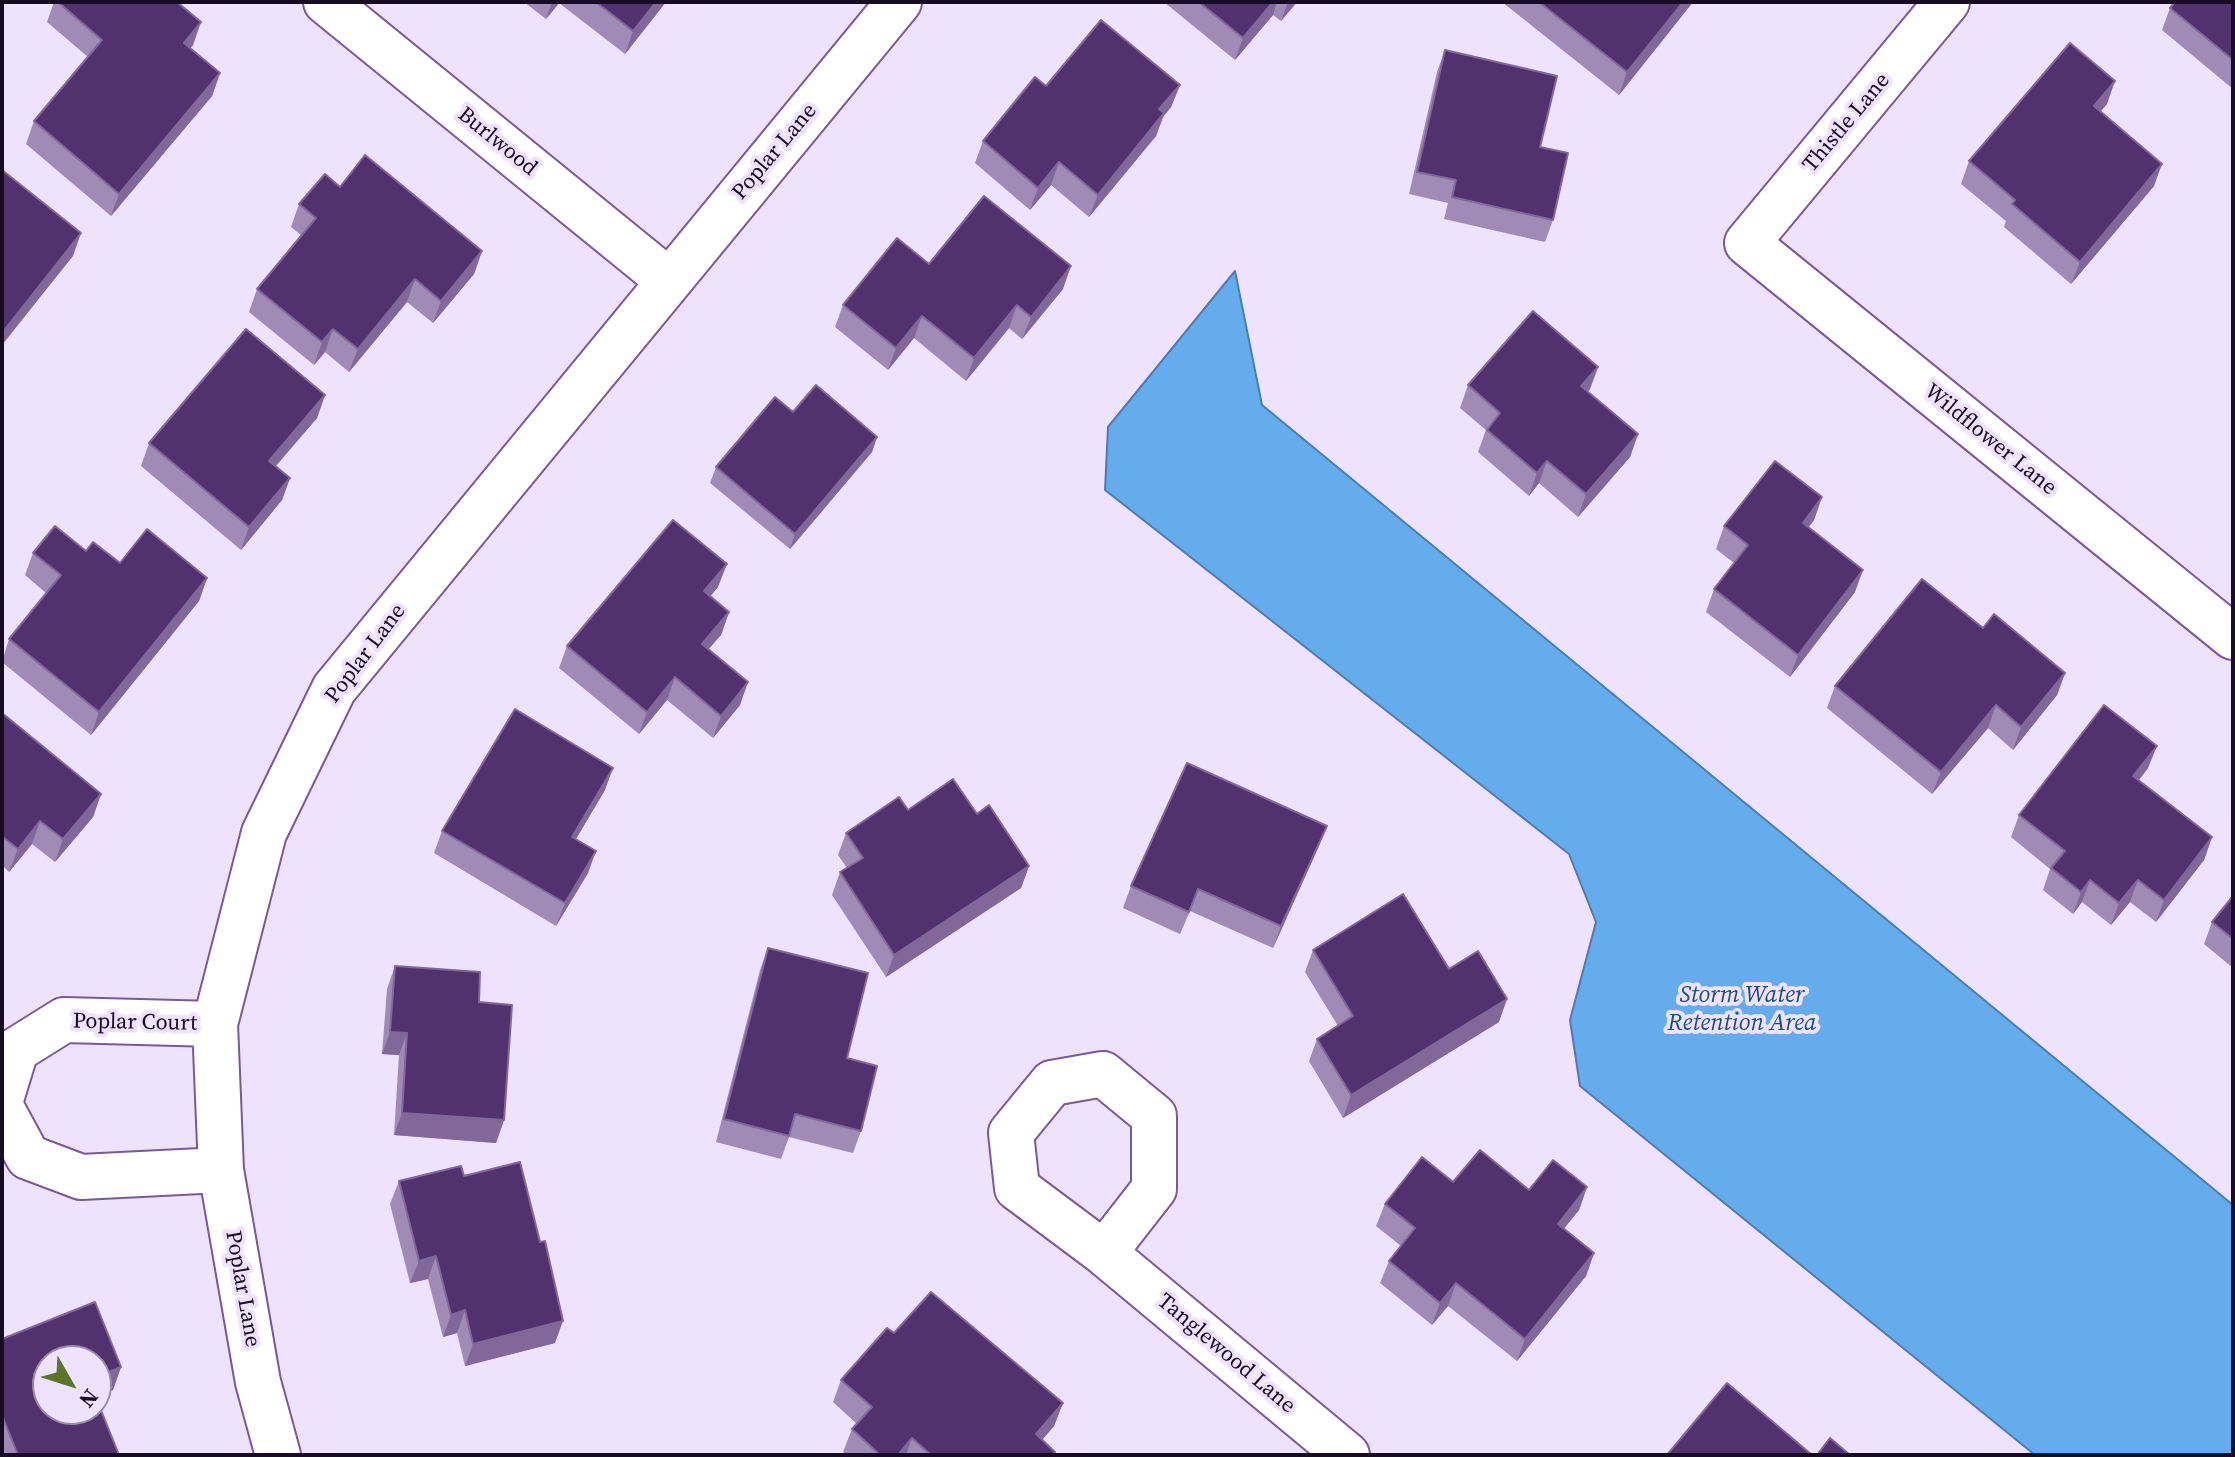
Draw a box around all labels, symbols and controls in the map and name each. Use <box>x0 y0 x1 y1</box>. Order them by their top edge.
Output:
street label: Thistle Lane <box>1798 68 1896 178</box>
street label: Poplar Lane <box>727 98 823 206</box>
street label: Burlwood <box>452 102 542 182</box>
street label: Wildflower Lane <box>1919 379 2061 501</box>
street label: Poplar Lane <box>320 599 412 709</box>
water label: Storm Water Retention Area <box>1668 982 1816 1038</box>
street label: Poplar Court <box>73 1009 197 1037</box>
street label: Poplar Lane <box>219 1229 265 1349</box>
street label: Tanglewood Lane <box>1151 1288 1301 1420</box>
north arrow <box>32 1345 112 1425</box>
text: N <box>72 1383 106 1415</box>

